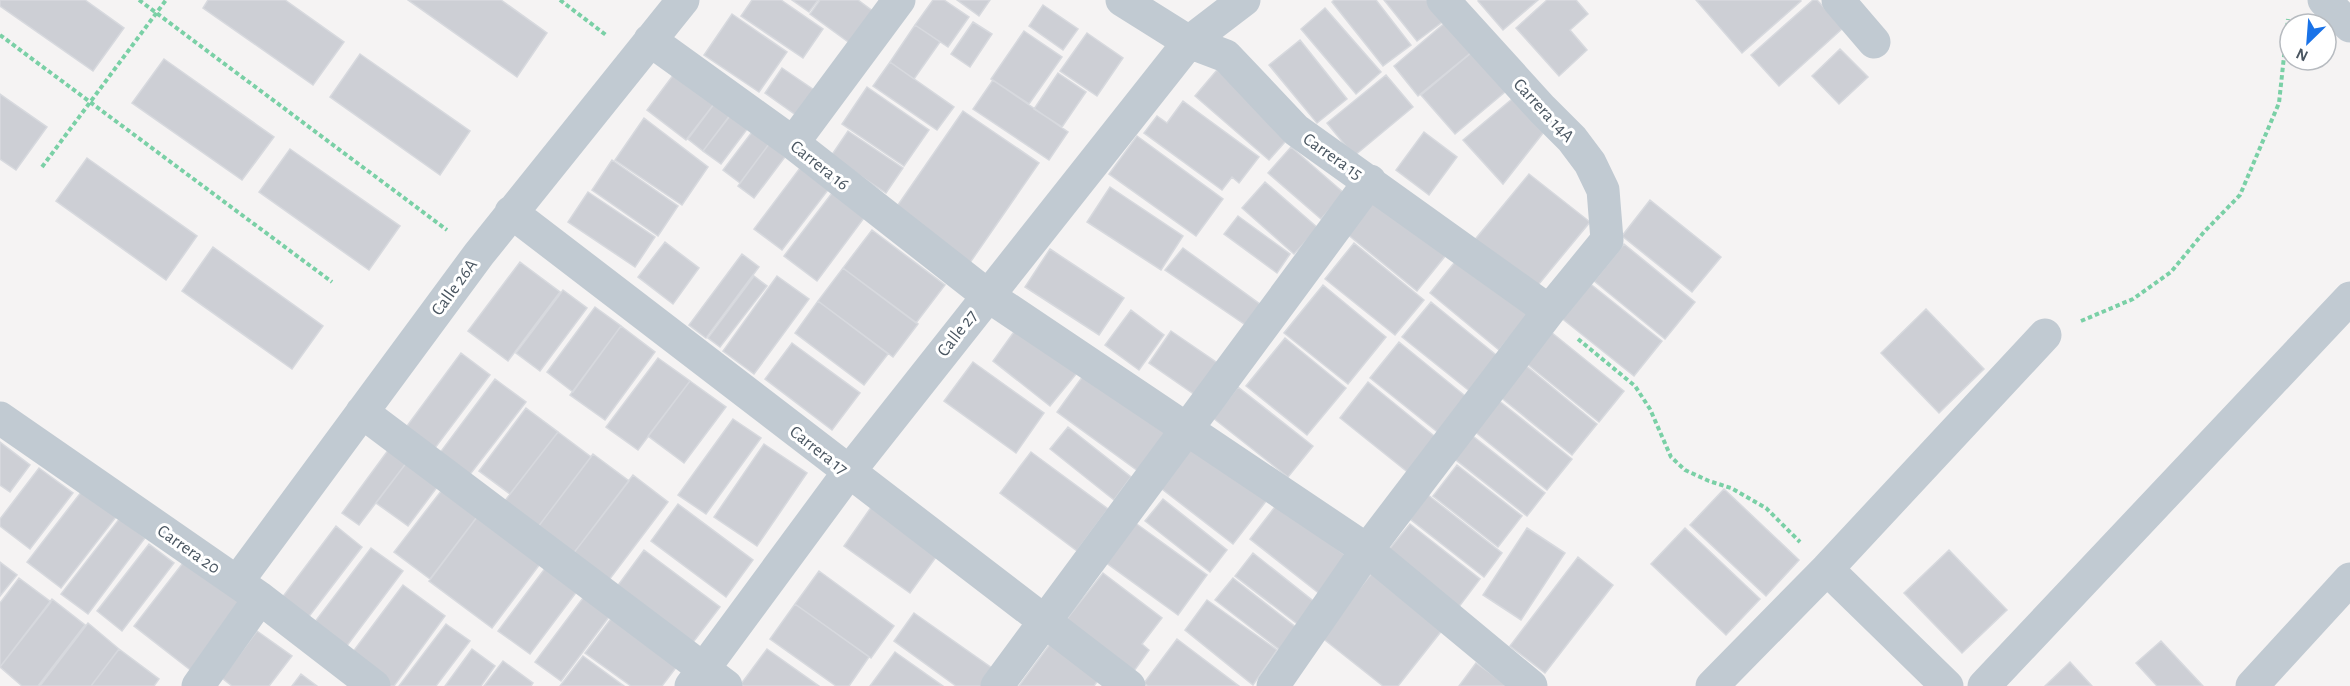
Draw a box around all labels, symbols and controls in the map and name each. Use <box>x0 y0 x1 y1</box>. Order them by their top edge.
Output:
north arrow <box>2278 12 2338 72</box>
text: N <box>2294 45 2311 64</box>
street label: Carrera 14A <box>1510 75 1577 146</box>
street label: Carrera 15 <box>1299 130 1365 184</box>
street label: Carrera 16 <box>787 137 852 194</box>
street label: Calle 26A <box>428 256 482 319</box>
street label: Calle 27 <box>934 307 981 360</box>
street label: Carrera 17 <box>786 423 851 479</box>
street label: Carrera 20 <box>154 522 223 578</box>

